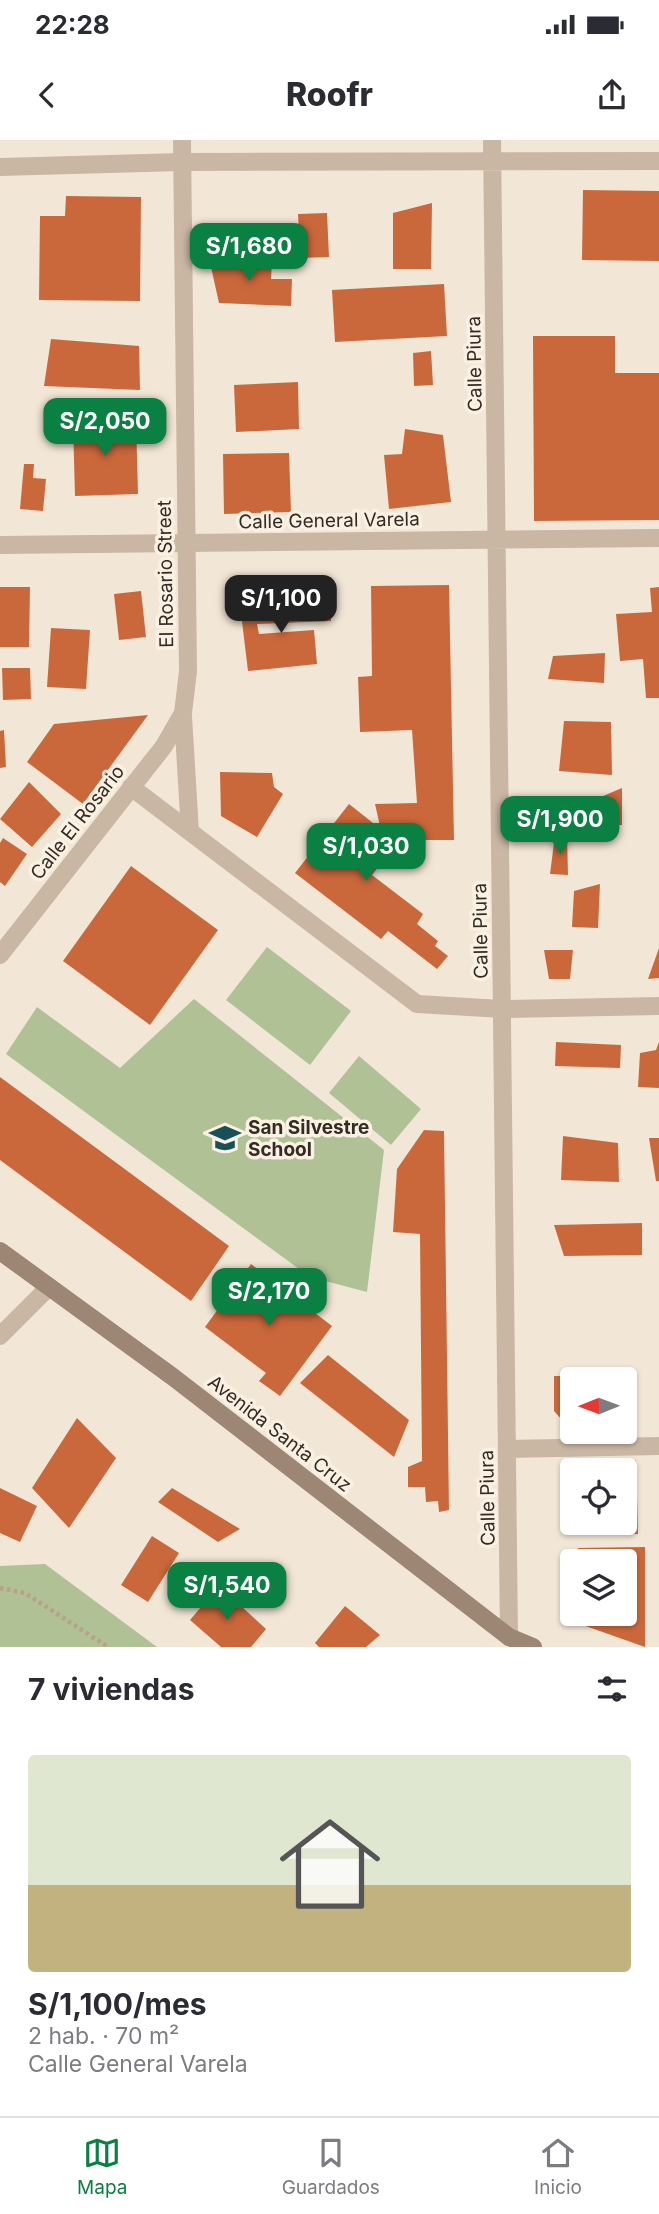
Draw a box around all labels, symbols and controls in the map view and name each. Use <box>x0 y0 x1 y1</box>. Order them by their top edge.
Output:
text: 22:28 <box>35 9 110 40</box>
text: Roofr <box>286 75 373 114</box>
icon: back <box>28 76 66 114</box>
icon: share <box>593 76 631 114</box>
pin: S/1,680 <box>184 223 314 283</box>
text: S/1,680 <box>206 232 292 260</box>
street label: Calle Piura <box>462 316 487 412</box>
pin: S/2,050 <box>40 398 170 458</box>
text: S/2,050 <box>59 407 151 435</box>
street label: El Rosario Street <box>153 500 178 648</box>
street label: Calle General Varela <box>238 507 420 534</box>
pin: S/1,100 <box>216 575 346 635</box>
text: S/1,100 <box>241 584 321 612</box>
street label: Calle El Rosario <box>26 760 129 884</box>
pin: S/1,900 <box>495 796 625 856</box>
text: S/1,900 <box>516 805 604 833</box>
pin: S/1,030 <box>301 824 431 883</box>
text: S/1,030 <box>323 832 409 860</box>
street label: Calle Piura <box>468 883 493 979</box>
place label: San Silvestre School <box>248 1116 369 1161</box>
school or university icon: San Silvestre School <box>208 1121 242 1155</box>
pin: S/2,170 <box>204 1268 334 1328</box>
text: S/2,170 <box>228 1277 310 1305</box>
north arrow <box>560 1367 637 1444</box>
map controls <box>560 1367 637 1626</box>
street label: Avenida Santa Cruz <box>203 1370 356 1497</box>
street label: Calle Piura <box>475 1450 500 1546</box>
button: locate <box>560 1458 637 1535</box>
button: layers <box>560 1549 637 1626</box>
pin: S/1,540 <box>162 1562 292 1622</box>
text: S/1,540 <box>183 1571 271 1599</box>
icon: filters <box>593 1670 631 1708</box>
text: 7 viviendas <box>28 1671 194 1707</box>
icon: home <box>267 1801 393 1927</box>
text: S/1,100/mes <box>28 1986 207 2022</box>
text: 2 hab. · 70 m² <box>28 2022 179 2050</box>
text: Calle General Varela <box>28 2050 248 2078</box>
tab: Mapa <box>77 2134 127 2199</box>
tab: Guardados <box>282 2134 380 2199</box>
tab: Inicio <box>534 2134 582 2199</box>

